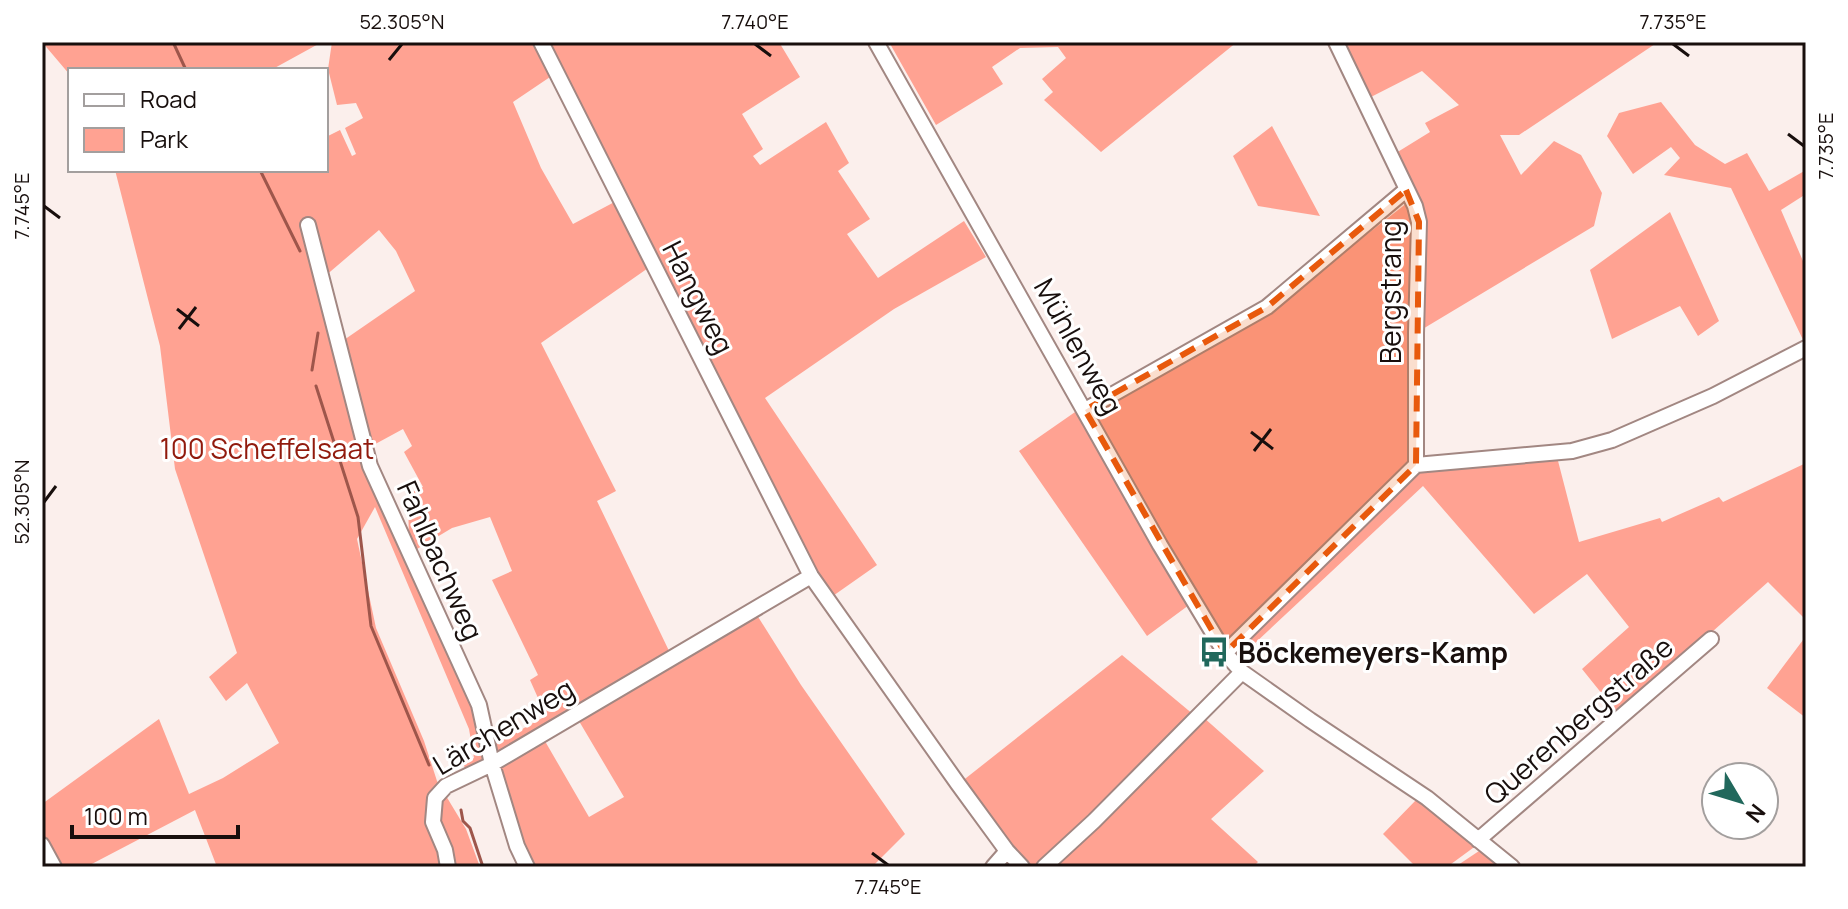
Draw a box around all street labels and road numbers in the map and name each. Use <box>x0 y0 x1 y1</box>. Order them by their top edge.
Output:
street label: Bergstrang <box>1371 220 1409 364</box>
street label: Hangweg <box>654 234 744 360</box>
street label: Mühlenweg <box>1026 271 1132 421</box>
street label: Fahlbachweg <box>389 474 493 646</box>
street label: Querenbergstraße <box>1475 627 1681 813</box>
street label: Lärchenweg <box>425 669 581 783</box>

